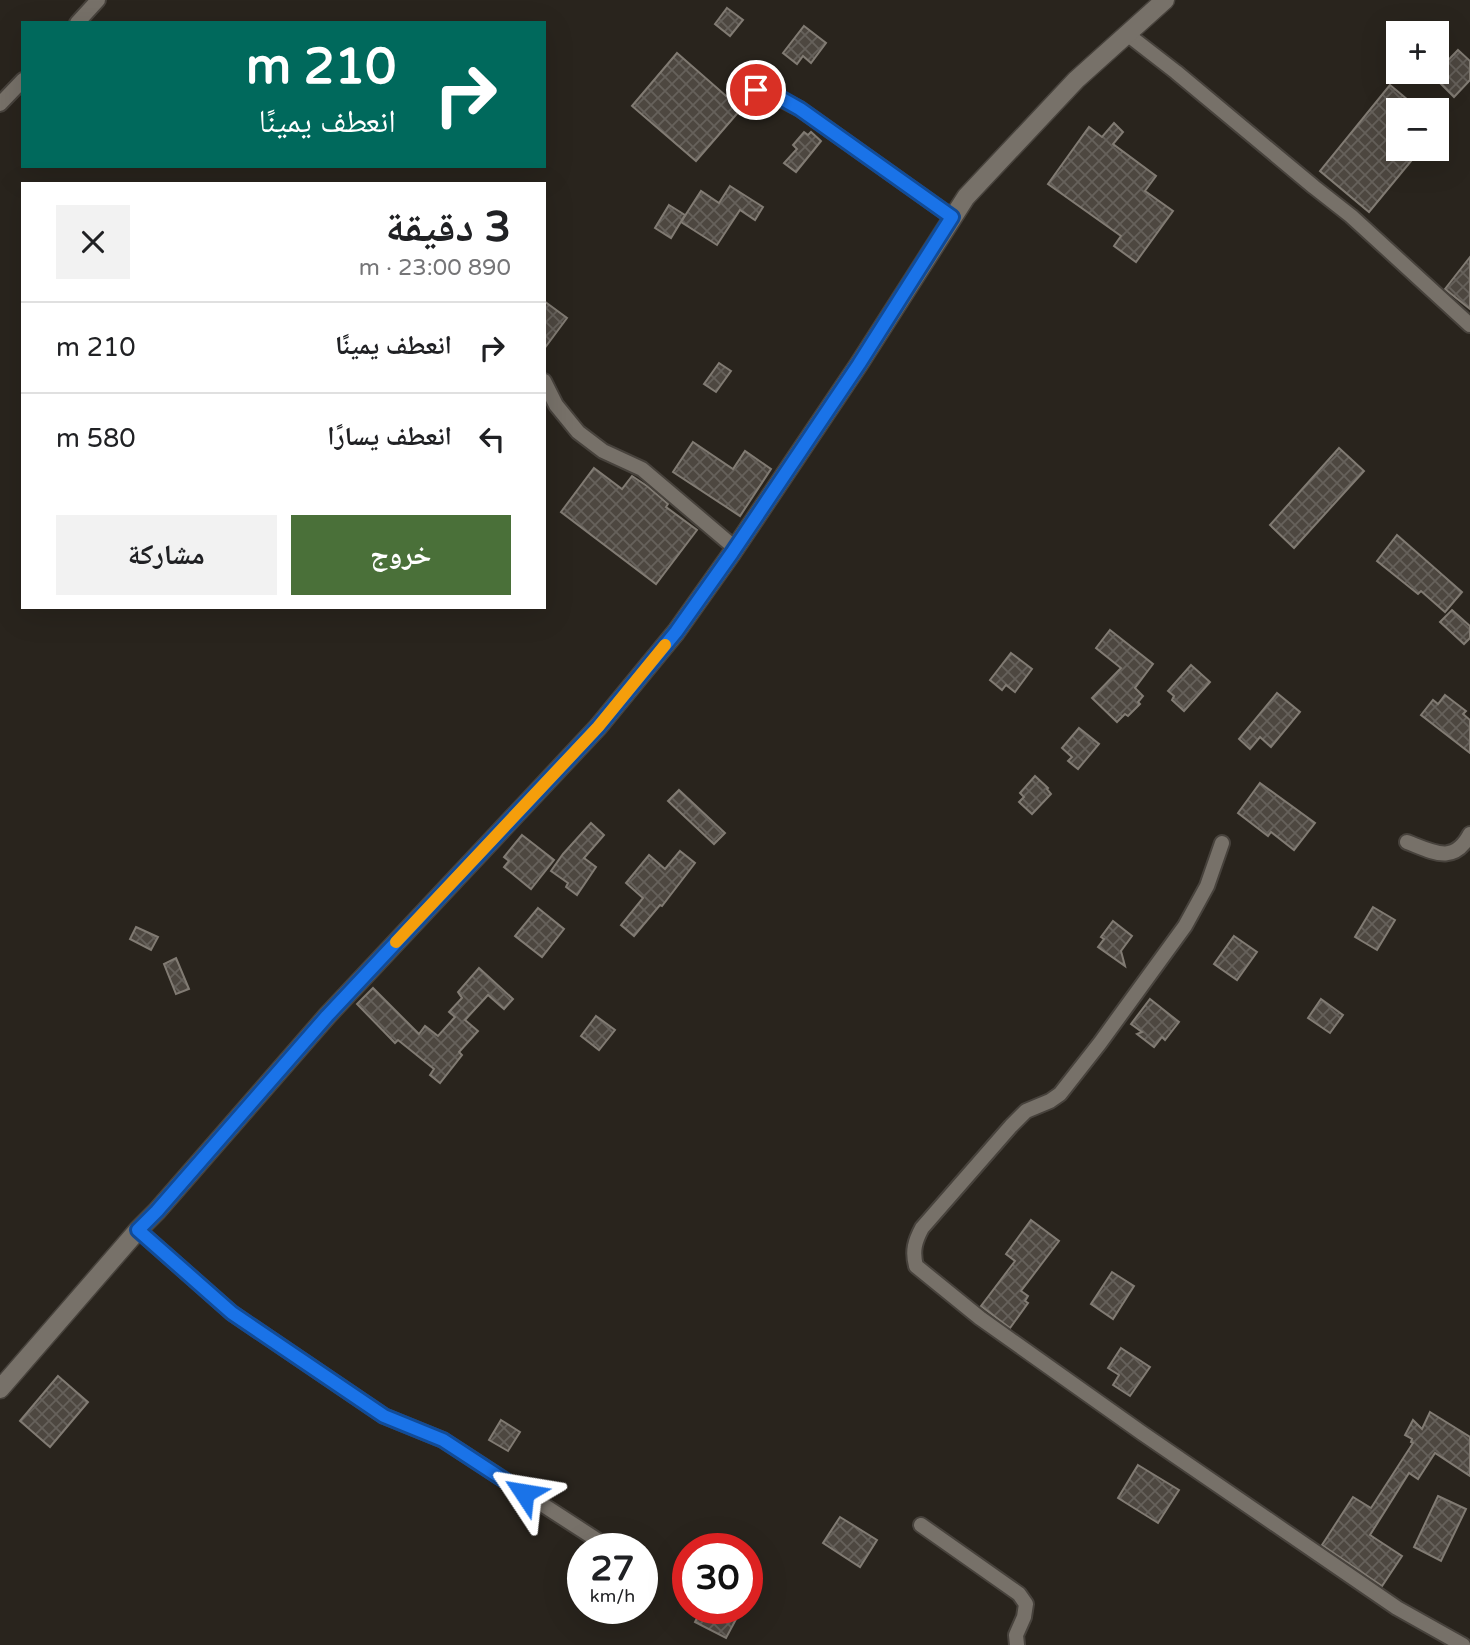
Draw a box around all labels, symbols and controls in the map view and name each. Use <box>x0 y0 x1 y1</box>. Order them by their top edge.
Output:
map controls <box>1386 21 1449 161</box>
button: + <box>1386 21 1449 84</box>
text: 210 m <box>246 38 396 97</box>
icon: right <box>420 49 511 140</box>
pin <box>726 60 786 120</box>
icon: arrive <box>737 71 775 109</box>
button: − <box>1386 98 1449 161</box>
text: انعطف يمينًا <box>259 103 396 141</box>
text: 3 دقيقة <box>385 202 511 253</box>
button: close <box>56 205 130 279</box>
text: 890 m · 23:00 <box>359 254 511 282</box>
icon: right <box>473 329 511 367</box>
text: انعطف يمينًا <box>335 330 452 361</box>
text: 210 m <box>56 332 136 363</box>
icon: left <box>473 420 511 458</box>
text: انعطف يسارًا <box>327 421 452 452</box>
text: 580 m <box>56 423 136 454</box>
button: مشاركة <box>56 515 277 595</box>
button: خروج <box>291 515 511 595</box>
position arrow <box>487 1456 561 1530</box>
speed limit sign: 30 <box>672 1533 763 1624</box>
text: 27 <box>591 1548 634 1590</box>
text: km/h <box>590 1585 635 1607</box>

